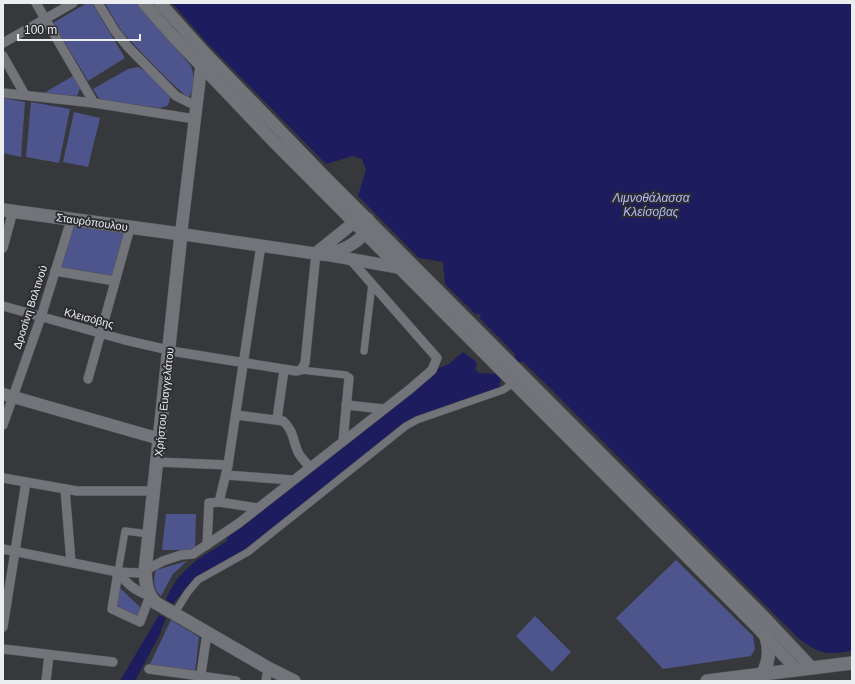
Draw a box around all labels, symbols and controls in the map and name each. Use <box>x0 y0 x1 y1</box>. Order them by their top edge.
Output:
scale bar <box>18 16 140 42</box>
text: 100 m <box>24 23 57 37</box>
water label: Λιμνοθάλασσα Κλείσοβας <box>611 191 691 219</box>
street label: Σταυρόπουλου <box>55 211 129 233</box>
street label: Δροσίνη Βαλτινού <box>11 264 49 350</box>
street label: Κλεισόβης <box>63 306 115 330</box>
street label: Χρήστου Ευαγγελάτου <box>152 347 176 457</box>

